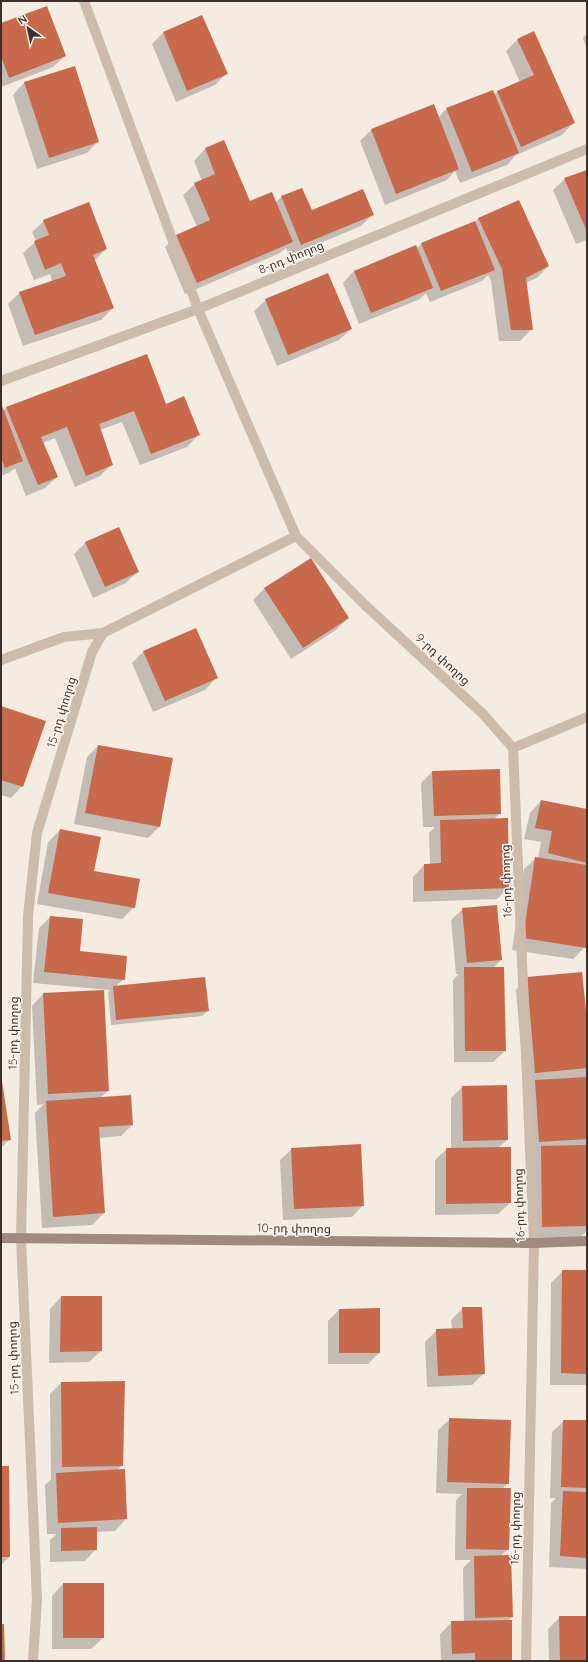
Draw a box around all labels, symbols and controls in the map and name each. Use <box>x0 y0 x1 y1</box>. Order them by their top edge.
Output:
north arrow <box>8 8 48 48</box>
text: N <box>15 12 30 28</box>
street label: 8-րդ փողոց <box>256 237 326 277</box>
street label: 9-րդ փողոց <box>413 630 473 688</box>
street label: 15-րդ փողոց <box>43 675 79 749</box>
street label: 16-րդ փողոց <box>497 844 515 918</box>
street label: 15-րդ փողոց <box>5 996 21 1070</box>
street label: 16-րդ փողոց <box>510 1168 528 1242</box>
street label: 10-րդ փողոց <box>257 1220 331 1236</box>
street label: 15-րդ փողոց <box>4 1321 22 1395</box>
street label: 16-րդ փողոց <box>507 1491 523 1565</box>

